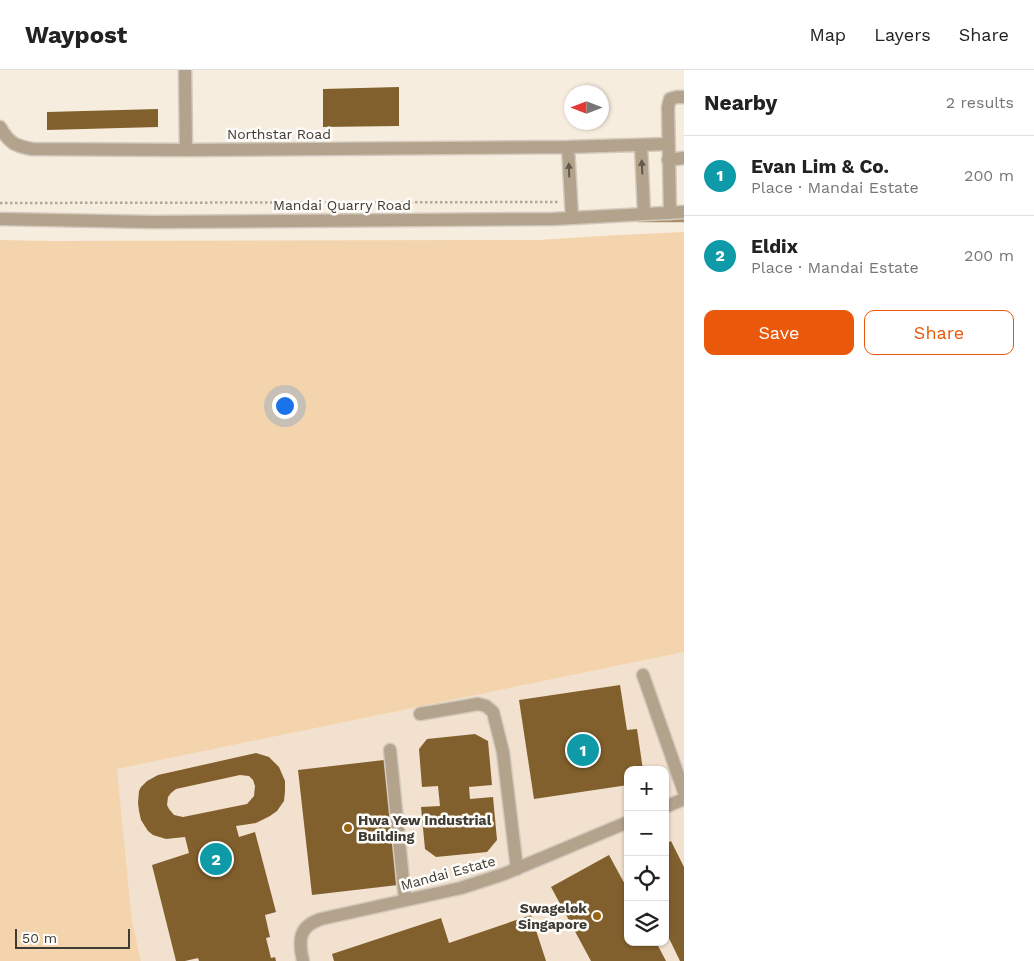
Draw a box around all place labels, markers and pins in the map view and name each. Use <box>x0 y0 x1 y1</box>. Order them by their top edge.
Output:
pin: 1 <box>567 731 599 769</box>
place label: Hwa Yew Industrial Building <box>358 812 492 844</box>
marker: Hwa Yew Industrial Building <box>342 822 354 834</box>
pin: 2 <box>200 840 232 878</box>
place label: Swagelok Singapore <box>518 900 587 932</box>
marker: Swagelok Singapore <box>591 910 603 922</box>

